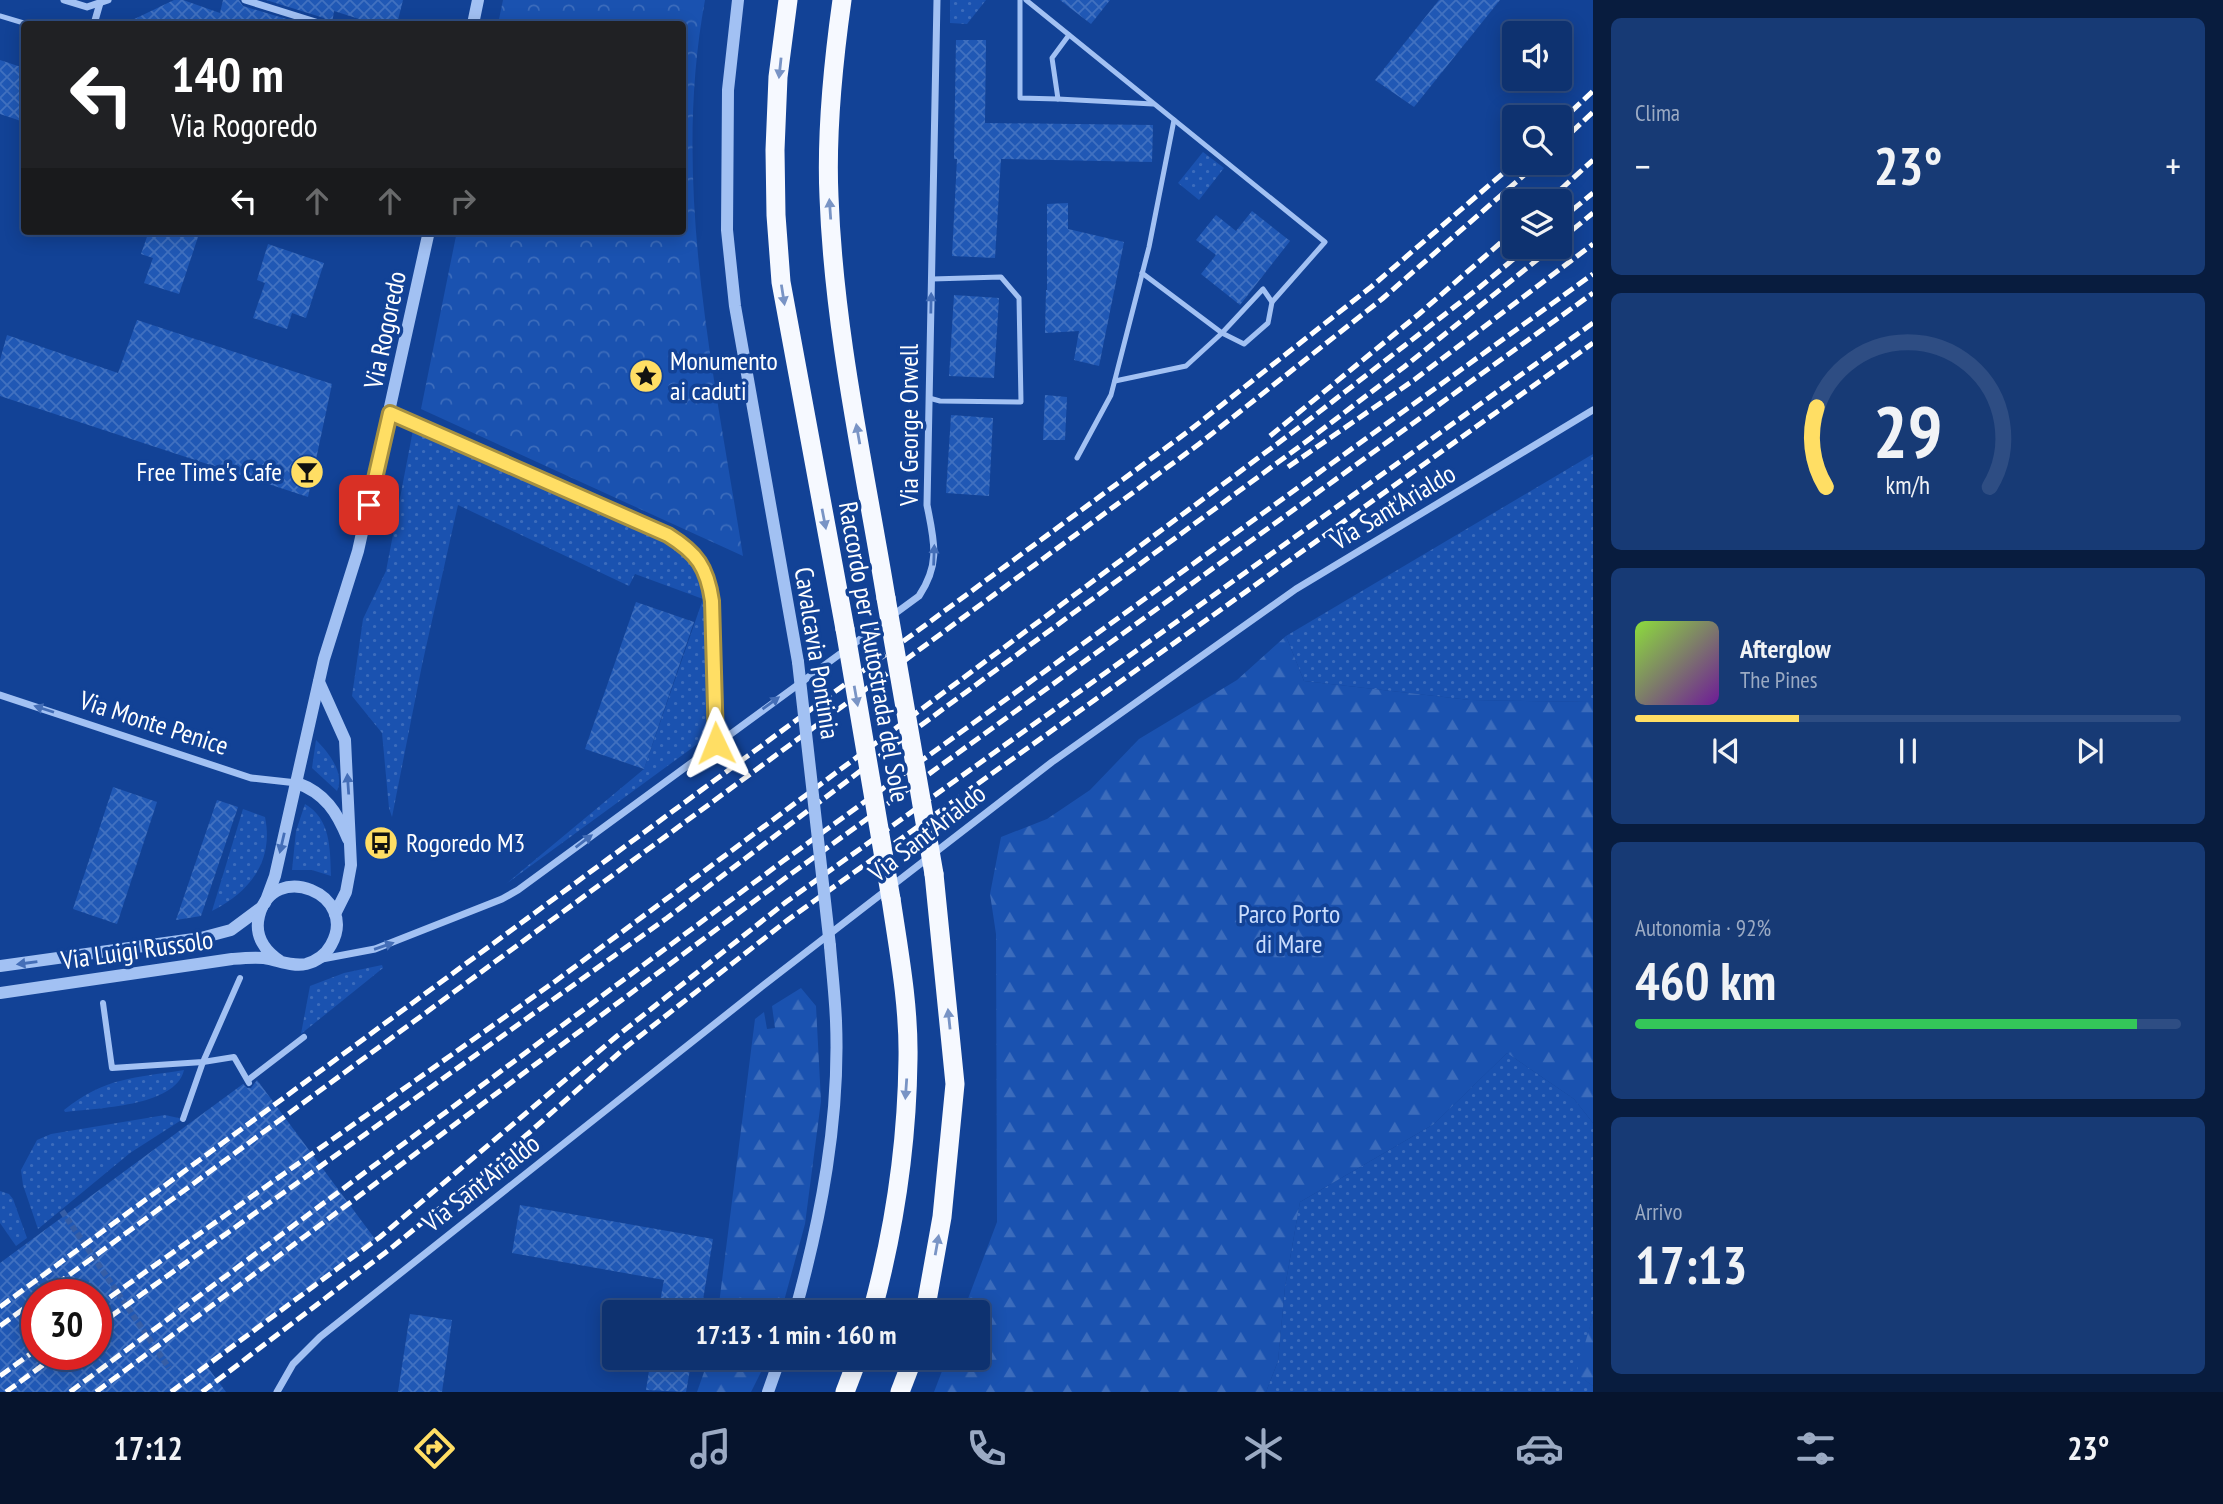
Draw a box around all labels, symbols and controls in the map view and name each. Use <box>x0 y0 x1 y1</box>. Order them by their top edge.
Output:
map controls <box>1502 21 1572 259</box>
button: sound <box>1502 21 1572 91</box>
text: 140 m <box>171 42 284 106</box>
icon: left <box>56 49 147 140</box>
one-way arrow <box>774 57 785 79</box>
text: Clima <box>1635 98 1680 127</box>
text: Via Rogoredo <box>171 104 318 146</box>
button: search <box>1502 105 1572 175</box>
text: 23° <box>1874 132 1942 199</box>
text: − <box>1635 141 1651 190</box>
text: + <box>2165 141 2181 190</box>
icon: left <box>225 182 263 220</box>
icon: ahead <box>298 182 336 220</box>
icon: ahead <box>371 182 409 220</box>
icon: right <box>444 182 482 220</box>
button: layers <box>1502 189 1572 259</box>
one-way arrow <box>824 197 835 219</box>
street label: Via Rogoredo <box>356 268 413 393</box>
one-way arrow <box>778 284 789 306</box>
one-way arrow <box>926 292 937 314</box>
place label: Monumento ai caduti <box>670 344 778 407</box>
street label: Via George Orwell <box>892 344 925 507</box>
place icon: Monumento ai caduti <box>627 357 665 395</box>
text: 29 <box>1873 384 1943 478</box>
one-way arrow <box>852 423 863 445</box>
bar icon: Free Time's Cafe <box>288 453 326 491</box>
place label: Free Time's Cafe <box>137 455 282 488</box>
street label: Via Sant'Arialdo <box>1323 456 1461 557</box>
text: km/h <box>1886 469 1930 501</box>
pin <box>339 475 399 535</box>
icon: arrive <box>350 486 388 524</box>
street label: Raccordo per l'Autostrada del Sole <box>832 499 917 805</box>
one-way arrow <box>819 508 830 530</box>
one-way arrow <box>928 543 939 565</box>
street label: Cavalcavia Pontinia <box>788 565 847 741</box>
text: Afterglow <box>1740 632 1831 665</box>
text: The Pines <box>1740 665 1818 694</box>
street label: Via Monte Penice <box>75 683 233 762</box>
one-way arrow <box>851 685 862 707</box>
one-way arrow <box>762 696 780 710</box>
one-way arrow <box>33 703 54 714</box>
position arrow <box>679 706 753 780</box>
icon: previous <box>1707 732 1745 770</box>
icon: pause <box>1889 732 1927 770</box>
icon: next <box>2071 732 2109 770</box>
one-way arrow <box>342 773 353 795</box>
street label: Via Sant'Arialdo <box>861 777 992 889</box>
bus stop icon: Rogoredo M3 <box>362 824 400 862</box>
place label: Rogoredo M3 <box>406 826 525 859</box>
one-way arrow <box>277 832 288 854</box>
one-way arrow <box>575 834 593 848</box>
park label: Parco Porto di Mare <box>1238 897 1340 960</box>
text: Autonomia · 92% <box>1635 913 1771 942</box>
street label: Via Luigi Russolo <box>58 923 215 977</box>
one-way arrow <box>374 940 395 951</box>
text: 460 km <box>1635 947 1776 1014</box>
one-way arrow <box>16 957 38 968</box>
one-way arrow <box>943 1008 954 1030</box>
one-way arrow <box>900 1078 911 1100</box>
street label: Via Sant'Arialdo <box>415 1127 546 1239</box>
text: Arrivo <box>1635 1197 1682 1226</box>
text: 17:13 <box>1635 1231 1747 1298</box>
one-way arrow <box>932 1234 943 1256</box>
speed limit sign: 30 <box>21 1279 112 1370</box>
text: 17:13 · 1 min · 160 m <box>696 1318 896 1351</box>
icon: directions <box>410 1424 459 1473</box>
icon: music <box>686 1424 735 1473</box>
icon: phone <box>962 1424 1011 1473</box>
icon: climate <box>1239 1424 1288 1473</box>
icon: car <box>1515 1424 1564 1473</box>
icon: filters <box>1791 1424 1840 1473</box>
text: 17:12 <box>114 1427 183 1469</box>
text: 23° <box>2067 1427 2109 1469</box>

